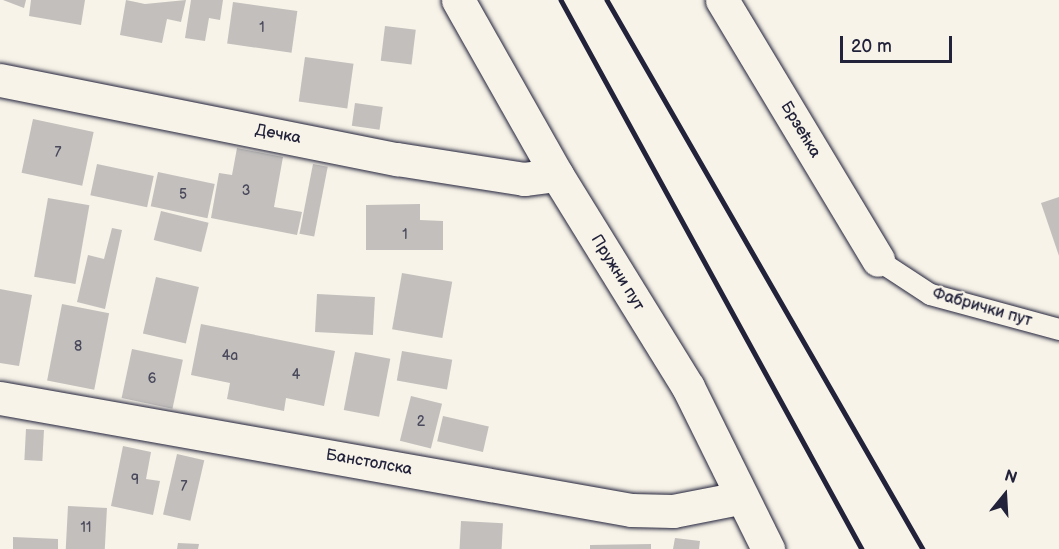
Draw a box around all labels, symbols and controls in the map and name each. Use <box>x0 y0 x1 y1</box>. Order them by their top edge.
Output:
house number: 1 <box>259 20 265 36</box>
scale bar <box>843 24 956 62</box>
text: 20 m <box>851 36 892 57</box>
street label: Брзећка <box>776 98 824 162</box>
street label: Дечка <box>253 121 303 149</box>
house number: 7 <box>55 145 61 161</box>
house number: 3 <box>242 183 250 199</box>
house number: 5 <box>179 187 187 203</box>
house number: 1 <box>402 227 408 243</box>
street label: Пружни пут <box>586 231 648 315</box>
street label: Фабрички пут <box>930 285 1034 331</box>
house number: 8 <box>74 339 82 355</box>
house number: 4a <box>222 348 238 364</box>
house number: 4 <box>292 367 300 383</box>
house number: 6 <box>148 371 156 387</box>
house number: 2 <box>417 414 425 430</box>
street label: Банстолска <box>324 446 414 480</box>
north arrow <box>975 465 1035 525</box>
text: N <box>1002 467 1019 488</box>
house number: 9 <box>131 472 139 488</box>
house number: 7 <box>181 479 187 495</box>
house number: 11 <box>81 520 91 536</box>

